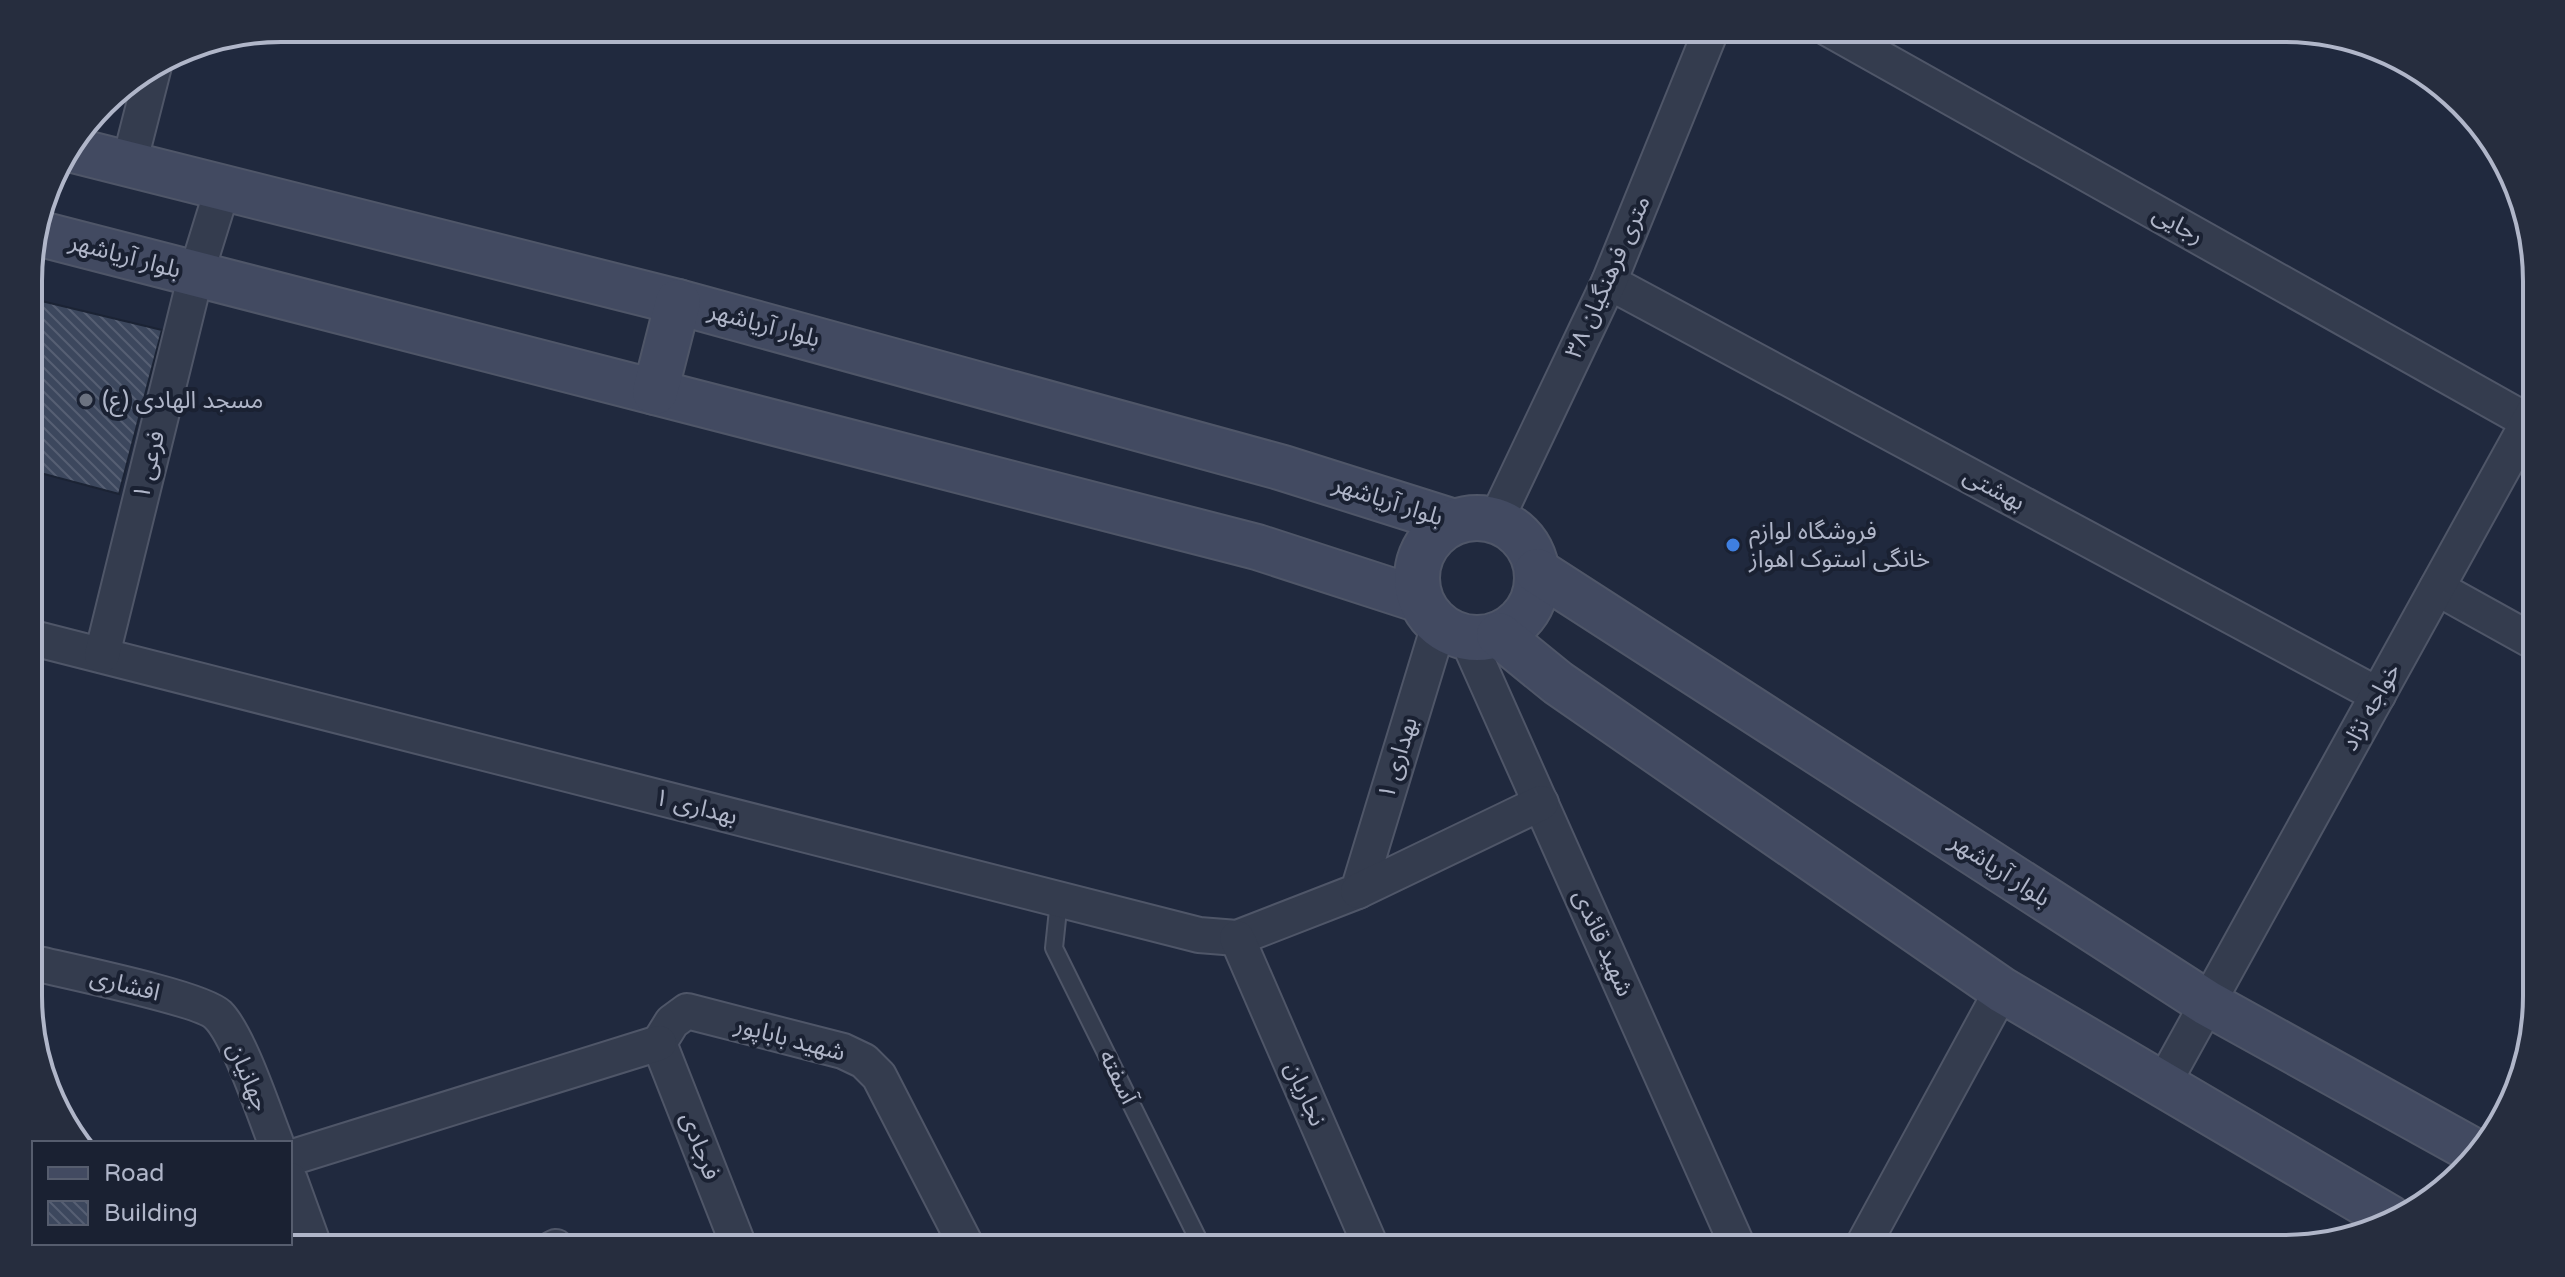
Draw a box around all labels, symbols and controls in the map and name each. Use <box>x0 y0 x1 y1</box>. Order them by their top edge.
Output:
street label: ۳۸ متری فرهنگیان <box>1559 191 1657 363</box>
street label: رجایی <box>2147 199 2209 251</box>
street label: بلوار آریاشهر <box>65 227 184 285</box>
street label: بلوار آریاشهر <box>704 296 823 354</box>
place label: مسجد الهادی (ع) <box>102 386 263 417</box>
marker: مسجد الهادی (ع) <box>77 391 95 409</box>
street label: فرعی ۱ <box>127 428 171 502</box>
street label: بهشتی <box>1958 461 2030 517</box>
street label: بلوار آریاشهر <box>1328 469 1447 532</box>
place label: فروشگاه لوازم خانگی استوک اهواز <box>1748 517 1930 574</box>
marker: فروشگاه لوازم خانگی استوک اهواز <box>1724 536 1742 554</box>
street label: خواجه نژاد <box>2335 658 2407 756</box>
street label: بهداری ۱ <box>1372 714 1424 802</box>
street label: بهداری ۱ <box>652 783 740 831</box>
street label: بلوار آریاشهر <box>1943 826 2056 913</box>
street label: شهید قائدی <box>1567 885 1639 1001</box>
street label: افشاری <box>87 962 163 1008</box>
street label: شهید باباپور <box>731 1010 848 1068</box>
street label: جهانیان <box>221 1038 275 1116</box>
street label: آسفته <box>1092 1045 1144 1110</box>
street label: نجاریان <box>1278 1057 1332 1131</box>
street label: فرجادی <box>674 1108 726 1184</box>
legend <box>32 1141 292 1245</box>
text: Road <box>104 1159 164 1188</box>
text: Building <box>104 1199 198 1228</box>

